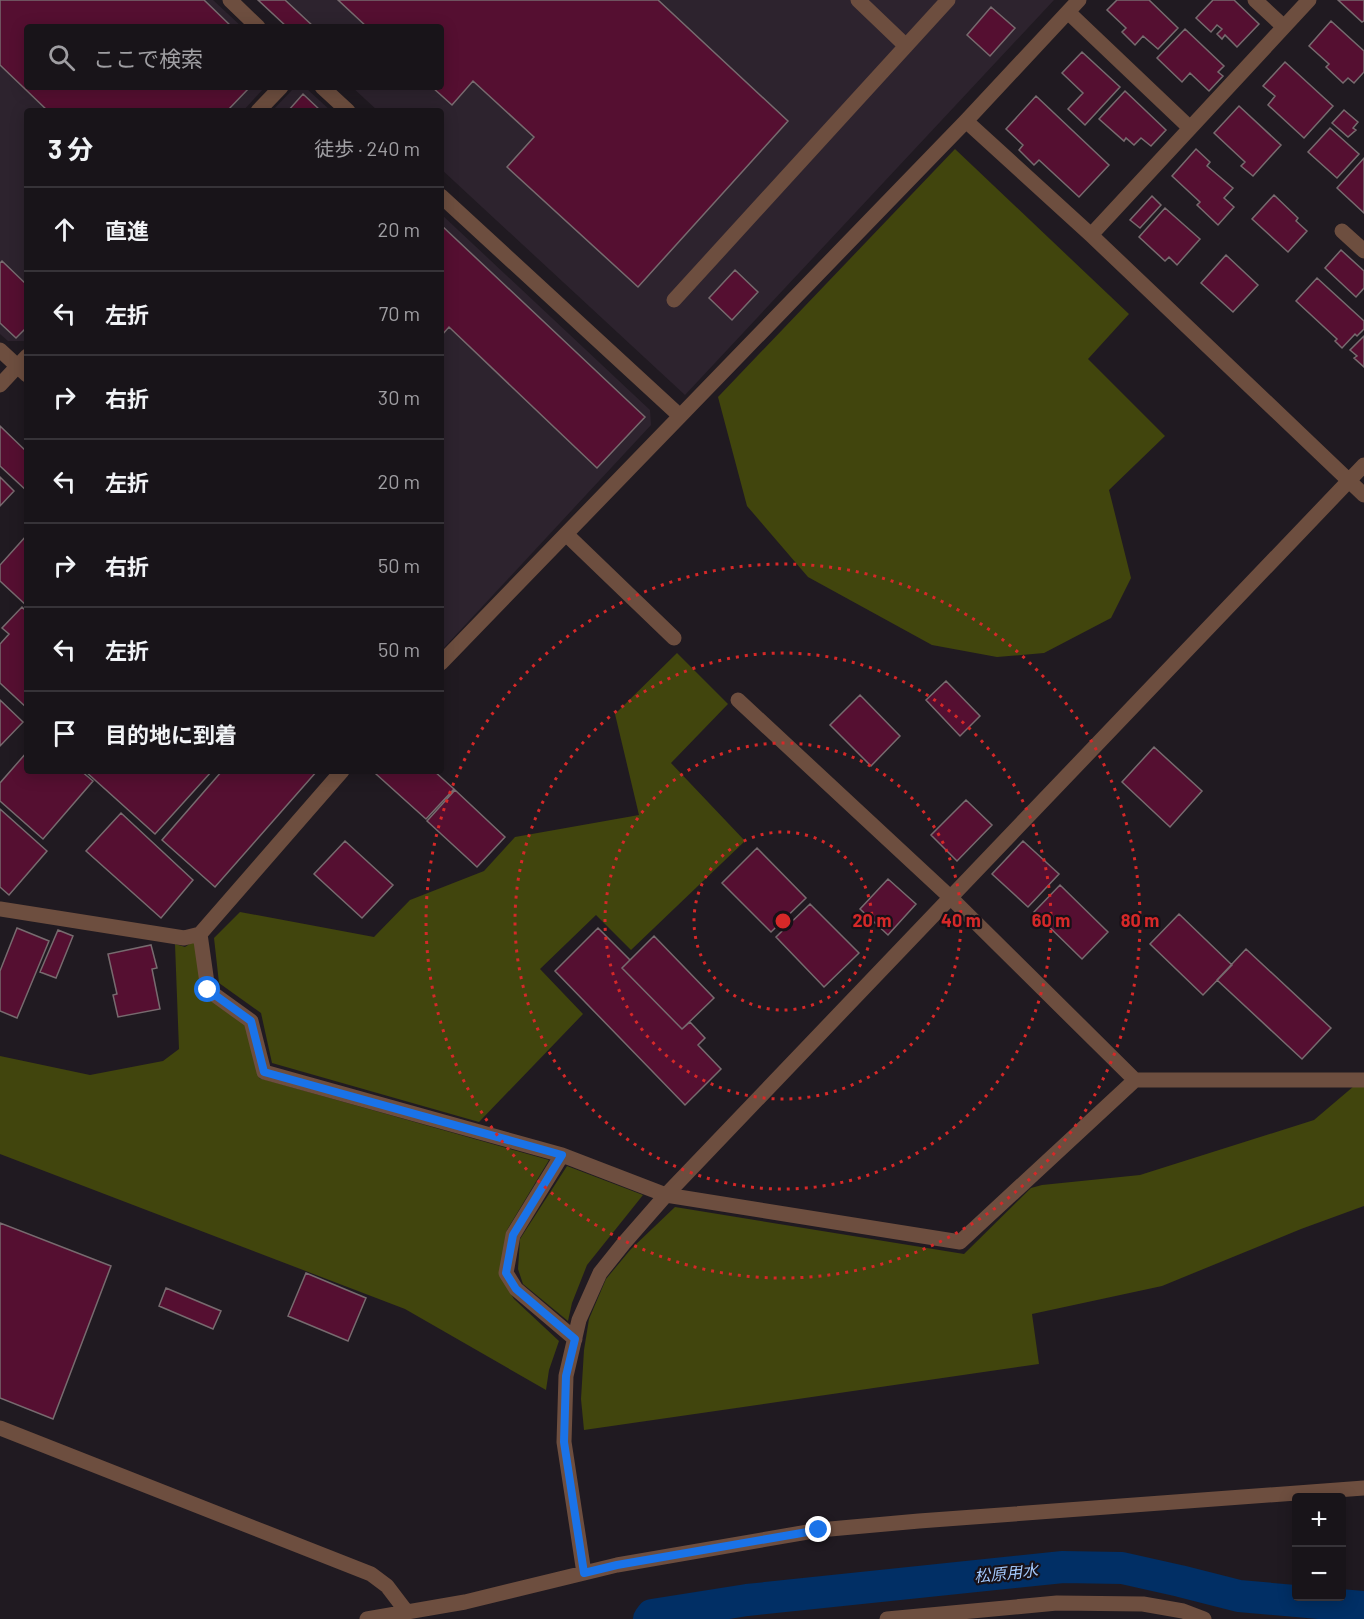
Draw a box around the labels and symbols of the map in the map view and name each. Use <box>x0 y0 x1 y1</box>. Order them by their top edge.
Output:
text: 20 m <box>853 909 891 931</box>
text: 40 m <box>941 909 981 931</box>
text: 60 m <box>1032 909 1070 931</box>
text: 80 m <box>1121 909 1159 931</box>
centre of rings <box>773 911 793 931</box>
route start <box>194 976 220 1002</box>
route end <box>805 1516 831 1542</box>
water label: 松原用水 <box>973 1560 1041 1585</box>

